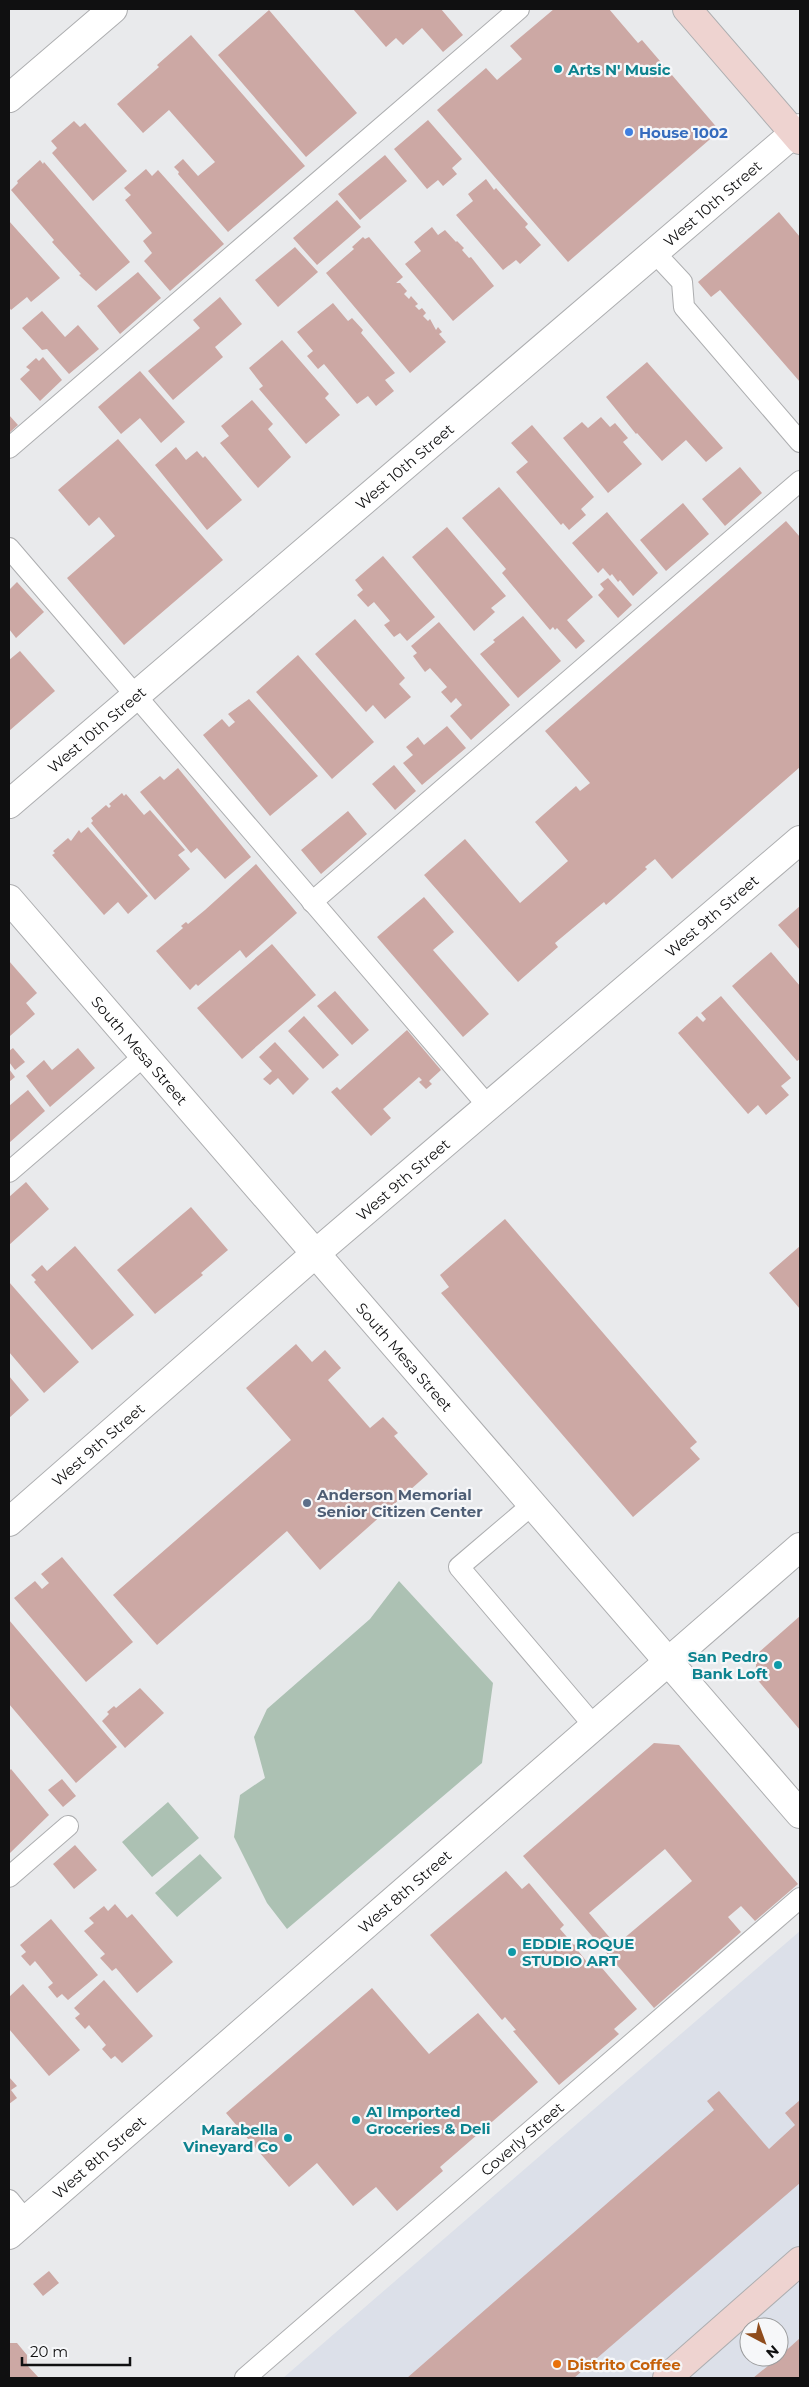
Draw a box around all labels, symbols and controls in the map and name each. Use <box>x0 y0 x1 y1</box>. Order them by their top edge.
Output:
place label: Arts N' Music <box>567 60 671 79</box>
marker: Arts N' Music <box>552 63 564 75</box>
place label: House 1002 <box>639 123 728 142</box>
marker: House 1002 <box>623 126 635 138</box>
street label: West 10th Street <box>659 156 765 250</box>
street label: West 10th Street <box>351 419 457 513</box>
street label: West 10th Street <box>43 682 149 777</box>
street label: West 9th Street <box>661 870 762 961</box>
street label: South Mesa Street <box>88 992 192 1109</box>
street label: West 9th Street <box>352 1134 453 1224</box>
street label: South Mesa Street <box>352 1298 457 1415</box>
street label: West 9th Street <box>47 1399 148 1490</box>
place label: Anderson Memorial Senior Citizen Center <box>316 1485 483 1521</box>
marker: Anderson Memorial Senior Citizen Center <box>301 1497 313 1509</box>
place label: San Pedro Bank Loft <box>688 1647 768 1683</box>
marker: San Pedro Bank Loft <box>772 1659 784 1671</box>
street label: West 8th Street <box>354 1845 455 1937</box>
place label: EDDIE ROQUE STUDIO ART <box>522 1934 634 1970</box>
marker: EDDIE ROQUE STUDIO ART <box>506 1946 518 1958</box>
street label: Coverly Street <box>476 2097 567 2180</box>
place label: A1 Imported Groceries & Deli <box>365 2102 491 2138</box>
street label: West 8th Street <box>48 2111 149 2203</box>
marker: A1 Imported Groceries & Deli <box>350 2114 362 2126</box>
place label: Marabella Vineyard Co <box>182 2120 278 2156</box>
marker: Marabella Vineyard Co <box>282 2132 294 2144</box>
north arrow <box>739 2317 789 2367</box>
scale bar <box>22 2334 130 2366</box>
text: N <box>762 2341 783 2362</box>
text: 20 m <box>30 2342 68 2361</box>
place label: Distrito Coffee <box>567 2355 681 2374</box>
marker: Distrito Coffee <box>551 2358 563 2370</box>

